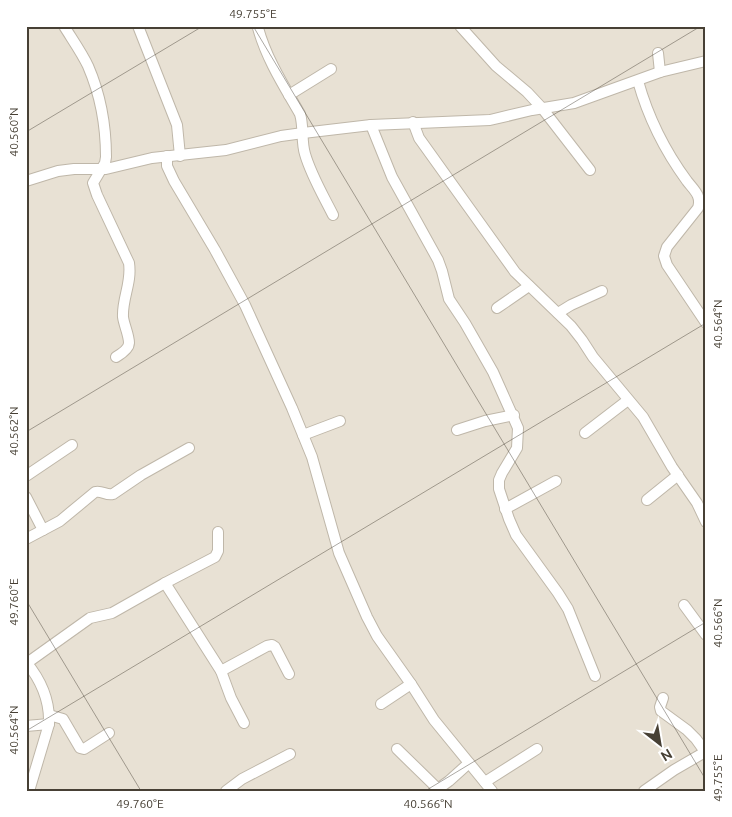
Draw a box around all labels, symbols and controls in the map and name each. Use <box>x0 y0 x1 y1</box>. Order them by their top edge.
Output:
text: 49.755°E <box>229 7 277 20</box>
text: 40.560°N <box>7 107 20 157</box>
text: 40.564°N <box>711 299 724 349</box>
text: 40.562°N <box>7 406 20 456</box>
text: 49.760°E <box>7 578 20 626</box>
text: 40.566°N <box>711 598 724 648</box>
text: 40.564°N <box>7 705 20 755</box>
north arrow <box>634 720 684 770</box>
text: N <box>658 746 675 765</box>
text: 49.755°E <box>711 754 724 802</box>
text: 49.760°E <box>116 797 164 810</box>
text: 40.566°N <box>403 797 453 810</box>

